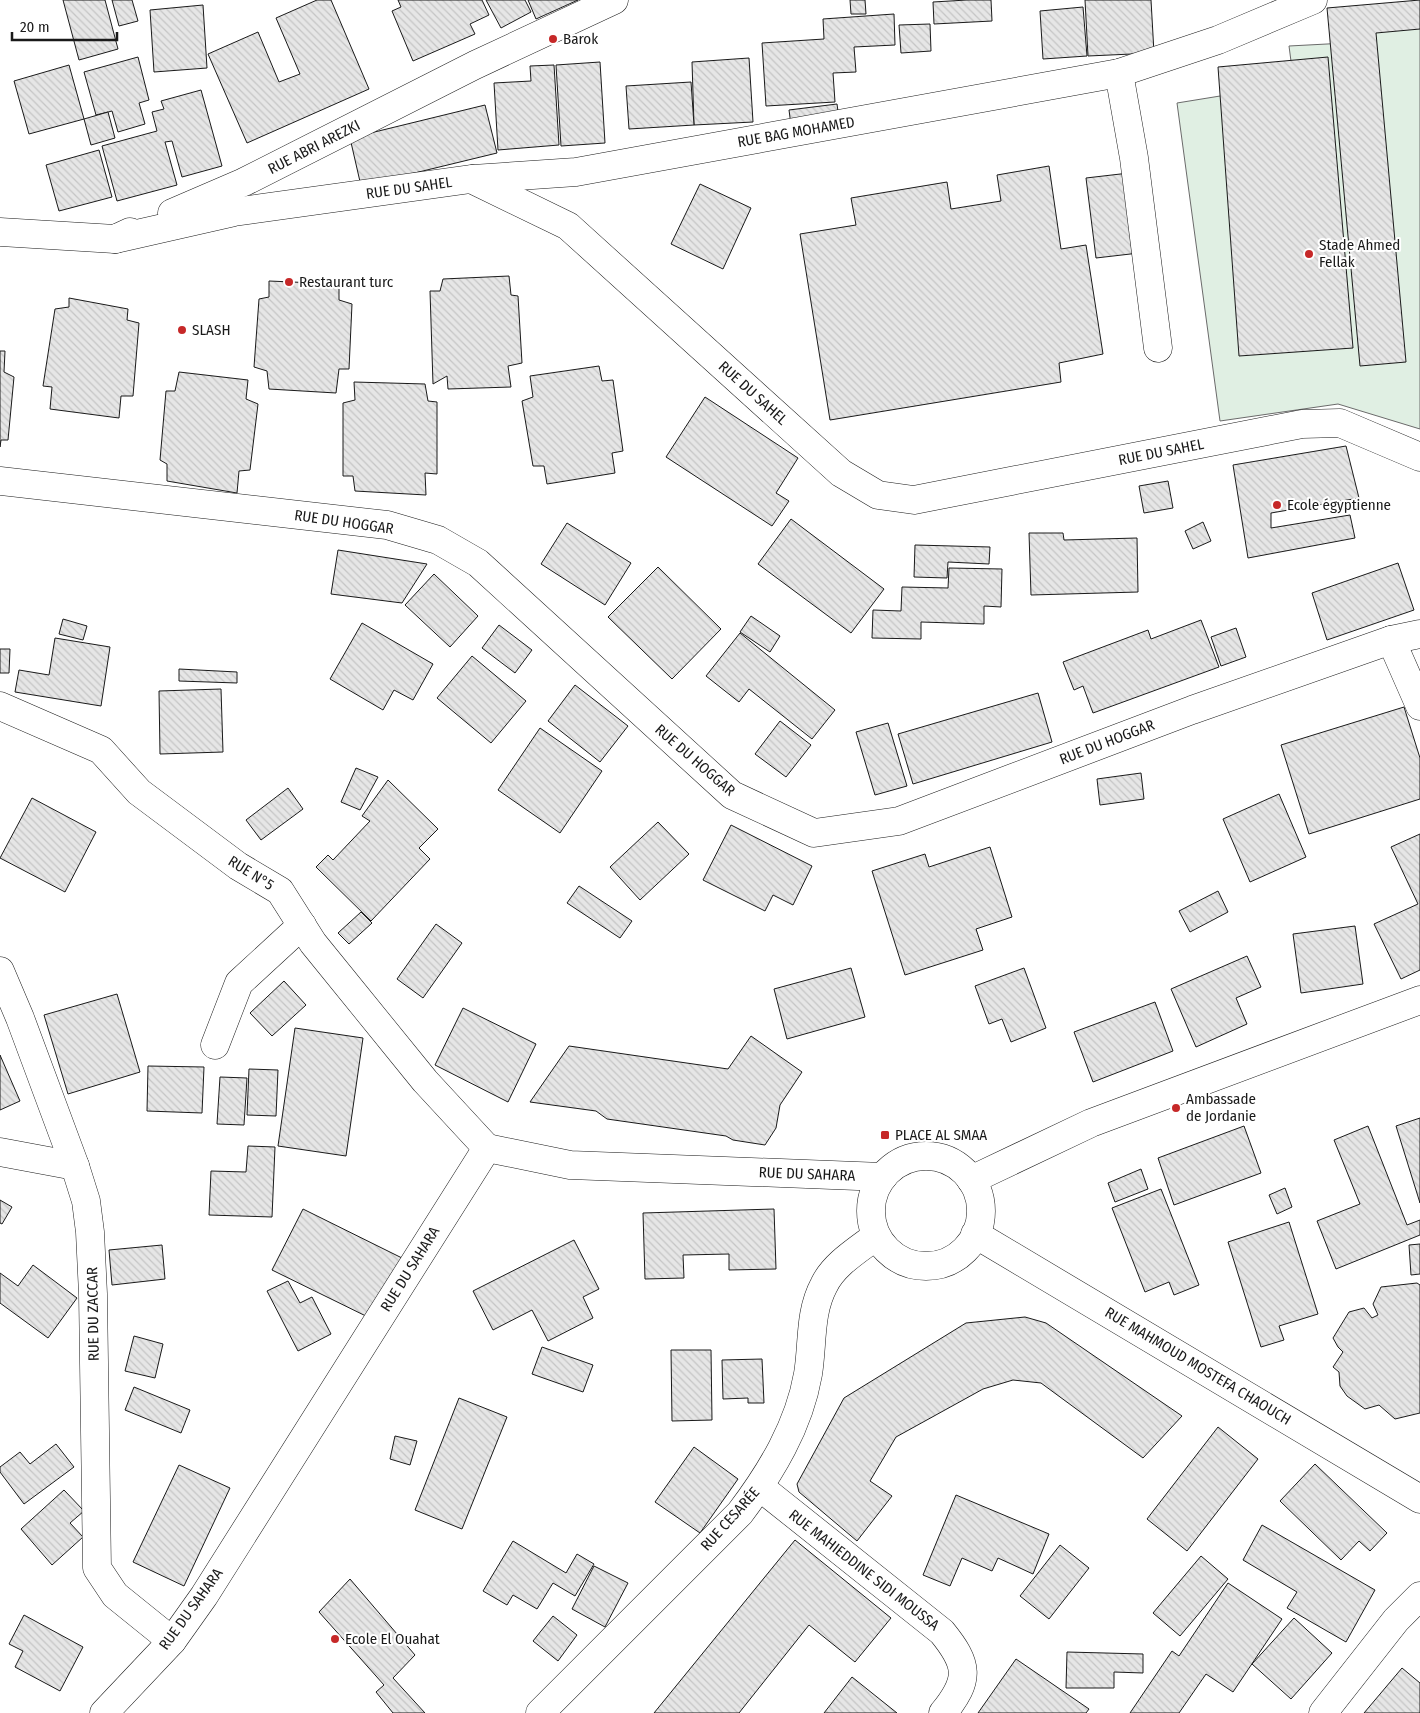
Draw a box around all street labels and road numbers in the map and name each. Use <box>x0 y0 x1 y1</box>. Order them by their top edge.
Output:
street label: RUE BAG MOHAMED <box>736 113 856 151</box>
street label: RUE ABRI AREZKI <box>265 116 363 178</box>
street label: RUE DU SAHEL <box>365 173 453 203</box>
street label: RUE DU SAHEL <box>715 357 791 429</box>
street label: RUE DU SAHEL <box>1117 435 1206 469</box>
street label: RUE DU HOGGAR <box>293 506 395 538</box>
street label: RUE DU HOGGAR <box>1057 716 1157 768</box>
street label: RUE DU HOGGAR <box>651 720 739 800</box>
street label: RUE N°5 <box>225 852 277 894</box>
street label: RUE DU SAHARA <box>758 1163 856 1185</box>
street label: RUE DU SAHARA <box>377 1223 443 1315</box>
street label: RUE DU ZACCAR <box>83 1267 103 1361</box>
street label: RUE MAHMOUD MOSTEFA CHAOUCH <box>1102 1303 1294 1429</box>
street label: RUE CESARÉE <box>697 1483 763 1555</box>
street label: RUE MAHIEDDINE SIDI MOUSSA <box>785 1506 943 1634</box>
street label: RUE DU SAHARA <box>155 1564 227 1653</box>

